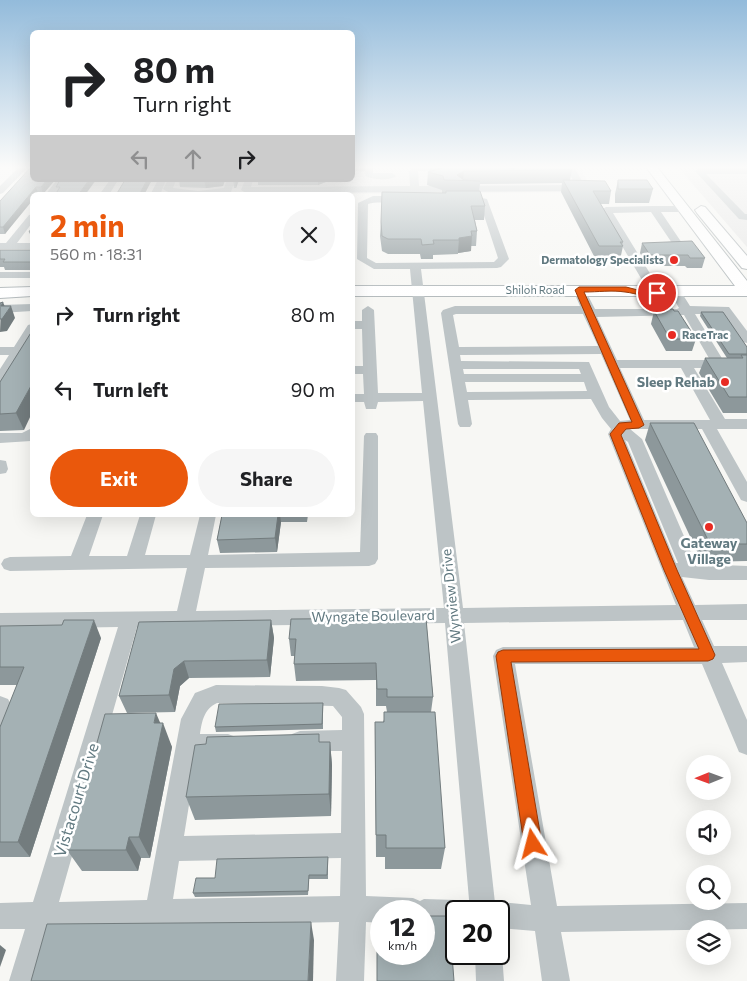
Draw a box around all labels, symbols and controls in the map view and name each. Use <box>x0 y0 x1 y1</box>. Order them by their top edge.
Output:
text: 80 m <box>133 47 215 90</box>
icon: right <box>50 50 115 115</box>
text: Turn right <box>133 90 231 117</box>
icon: left <box>126 145 154 173</box>
icon: ahead <box>179 145 207 173</box>
icon: right <box>232 145 260 173</box>
text: 2 min <box>50 206 125 243</box>
button: close <box>283 209 335 261</box>
text: 560 m · 18:31 <box>50 244 143 263</box>
place label: Dermatology Specialists <box>541 253 664 266</box>
marker: Dermatology Specialists <box>668 254 680 266</box>
pin <box>636 272 678 314</box>
icon: arrive <box>643 279 671 307</box>
street label: Shiloh Road <box>505 283 565 296</box>
icon: right <box>50 301 78 329</box>
text: Turn right <box>93 303 180 326</box>
text: 80 m <box>291 303 335 326</box>
place label: RaceTrac <box>682 328 728 341</box>
marker: RaceTrac <box>666 329 678 341</box>
place label: Sleep Rehab <box>637 373 715 390</box>
icon: left <box>50 376 78 404</box>
marker: Sleep Rehab <box>719 376 731 388</box>
text: Turn left <box>93 378 168 401</box>
text: 90 m <box>291 378 335 401</box>
button: Exit <box>50 449 188 507</box>
button: Share <box>198 449 335 507</box>
marker: Gateway Village <box>703 521 715 533</box>
place label: Gateway Village <box>681 534 738 567</box>
street label: Wynview Drive <box>437 548 464 644</box>
street label: Wyngate Boulevard <box>311 606 435 625</box>
street label: Vistacourt Drive <box>49 740 102 859</box>
north arrow <box>686 755 731 800</box>
map controls <box>686 755 731 965</box>
button: sound <box>686 810 731 855</box>
position arrow <box>506 817 558 869</box>
button: search <box>686 865 731 910</box>
speed limit sign: 20 <box>445 900 510 965</box>
text: 12 <box>390 911 415 941</box>
button: layers <box>686 920 731 965</box>
text: km/h <box>388 938 417 952</box>

